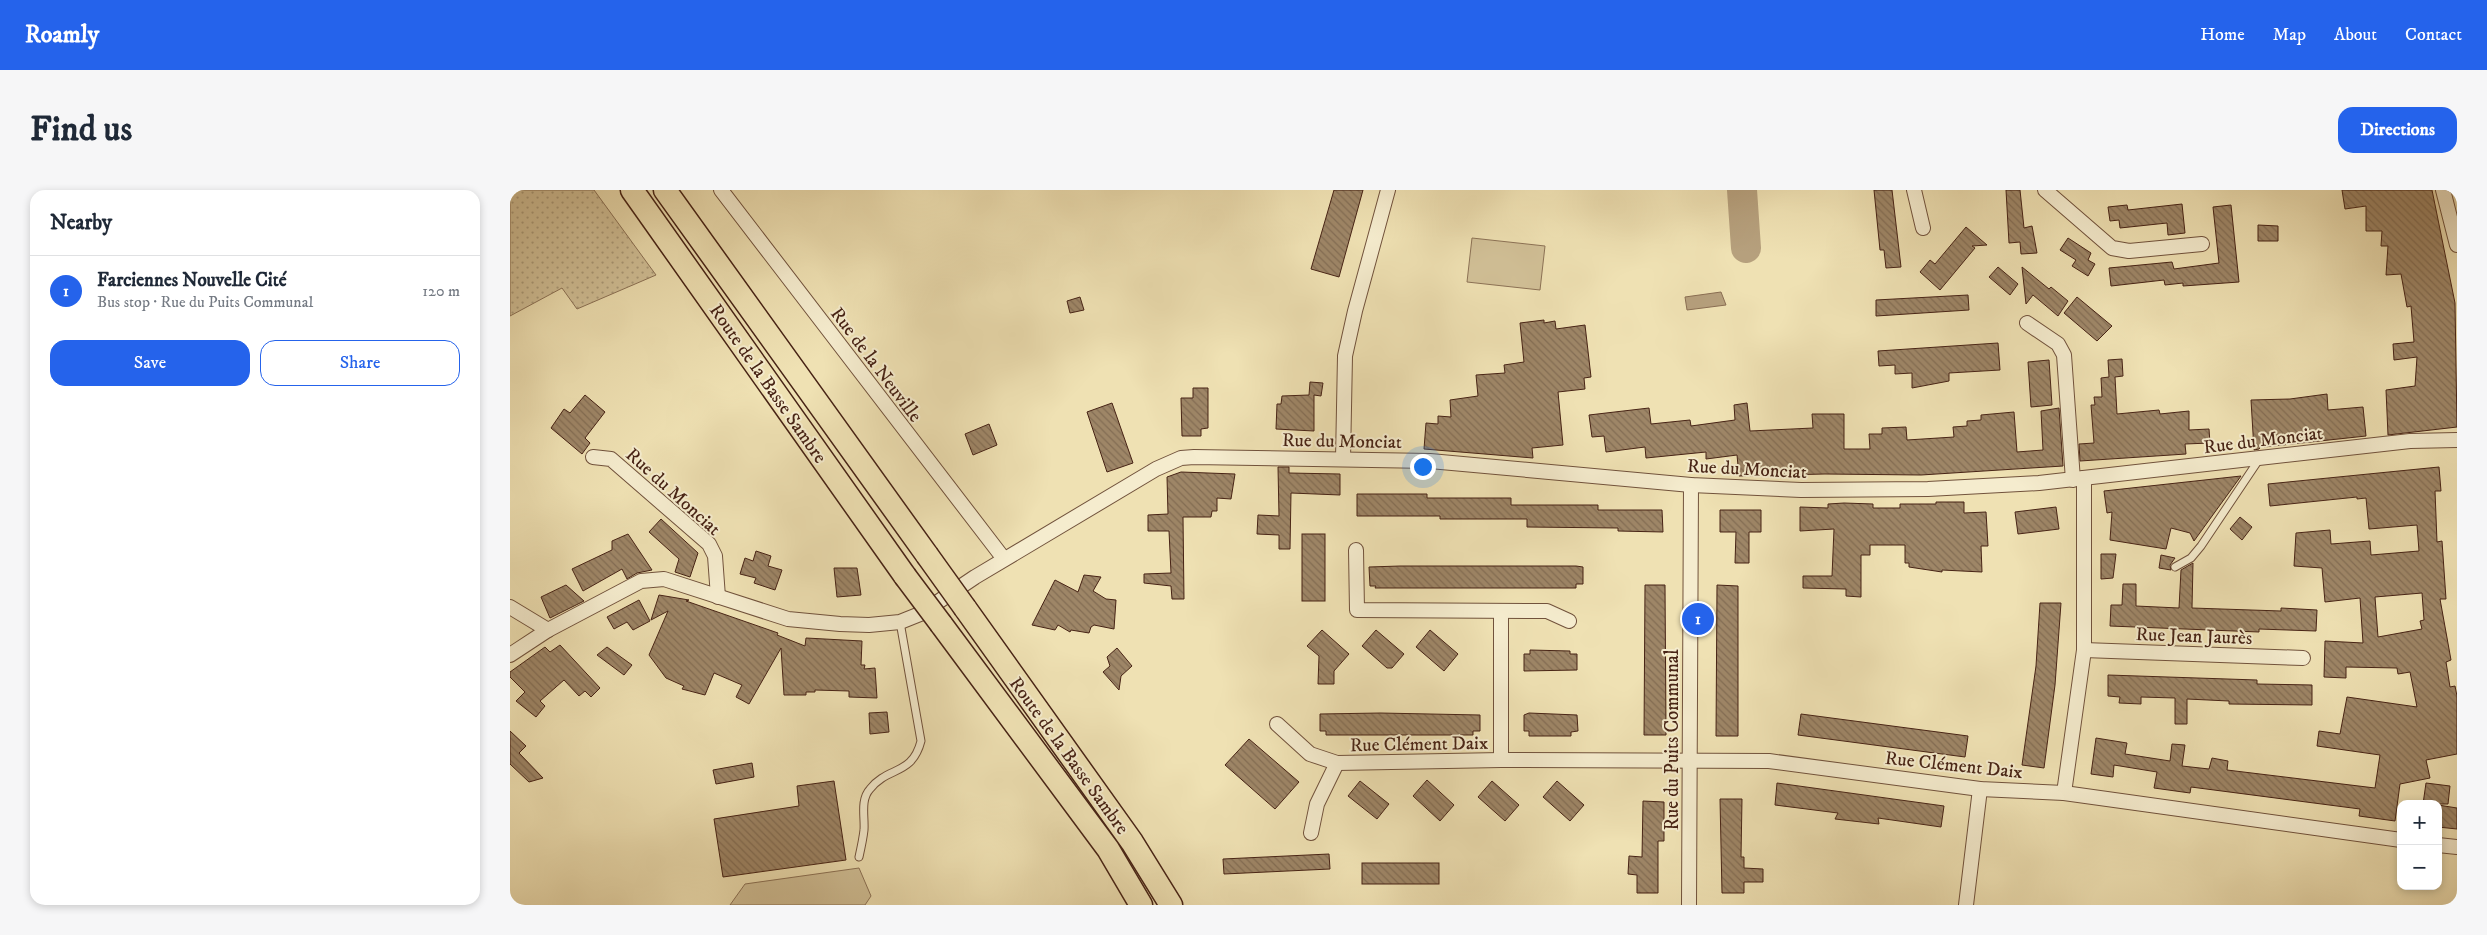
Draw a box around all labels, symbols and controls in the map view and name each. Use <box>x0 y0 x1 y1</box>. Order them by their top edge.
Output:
text: Roamly <box>25 20 99 50</box>
text: Home <box>2200 24 2245 46</box>
text: Map <box>2273 24 2306 46</box>
text: About <box>2334 24 2377 46</box>
text: Contact <box>2405 24 2462 46</box>
button: Directions <box>2338 107 2457 153</box>
text: Find us <box>30 108 132 152</box>
text: Nearby <box>50 210 112 236</box>
text: Farciennes Nouvelle Cité <box>97 269 287 292</box>
text: 1 <box>63 281 69 301</box>
text: 120 m <box>422 281 460 301</box>
text: Bus stop · Rue du Puits Communal <box>97 292 313 312</box>
street label: Route de la Basse Sambre <box>704 300 831 468</box>
street label: Rue de la Neuville <box>825 303 927 427</box>
button: Save <box>50 340 250 386</box>
button: Share <box>260 340 460 386</box>
street label: Rue du Monciat <box>2202 422 2324 459</box>
street label: Rue du Monciat <box>1282 429 1402 454</box>
street label: Rue du Monciat <box>621 443 725 541</box>
your location <box>1410 454 1436 480</box>
street label: Rue du Monciat <box>1686 455 1807 484</box>
pin: 1 <box>1682 600 1714 638</box>
street label: Rue Jean Jaurès <box>2135 623 2253 650</box>
street label: Rue du Puits Communal <box>1661 649 1684 831</box>
street label: Route de la Basse Sambre <box>1004 673 1134 839</box>
street label: Rue Clément Daix <box>1350 732 1489 757</box>
street label: Rue Clément Daix <box>1884 747 2025 784</box>
map controls <box>2397 800 2442 890</box>
button: + <box>2397 800 2442 845</box>
button: − <box>2397 845 2442 890</box>

